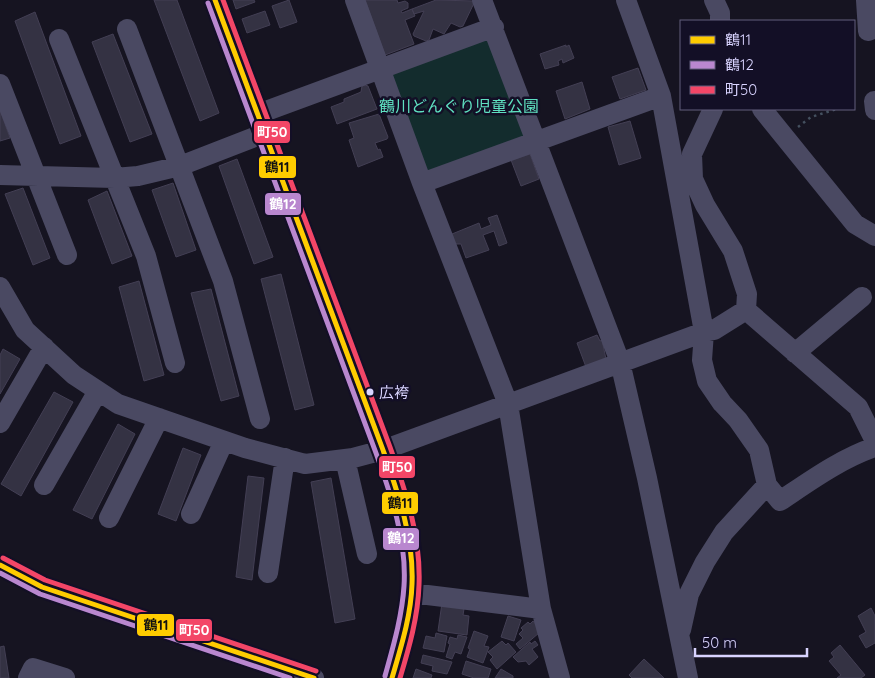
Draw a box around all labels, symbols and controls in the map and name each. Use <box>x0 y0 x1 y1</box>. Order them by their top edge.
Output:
legend <box>680 20 855 110</box>
text: 鶴11 <box>725 30 751 49</box>
text: 鶴12 <box>725 55 754 74</box>
text: 町50 <box>725 80 757 99</box>
park label: 鶴川どんぐり児童公園 <box>379 96 539 116</box>
line badge: 町50 <box>253 120 291 144</box>
text: 町50 <box>257 123 288 141</box>
line badge: 鶴11 <box>258 155 297 179</box>
text: 鶴11 <box>265 158 289 176</box>
line badge: 鶴12 <box>264 192 302 216</box>
text: 鶴12 <box>269 195 297 213</box>
place label: 広袴 <box>379 383 409 402</box>
marker: 広袴 <box>365 387 375 397</box>
line badge: 町50 <box>378 455 416 479</box>
text: 町50 <box>382 458 413 476</box>
line badge: 鶴11 <box>381 491 419 515</box>
text: 鶴11 <box>388 494 412 512</box>
line badge: 鶴12 <box>382 527 420 551</box>
text: 鶴12 <box>387 529 415 547</box>
line badge: 鶴11 <box>136 613 175 637</box>
text: 鶴11 <box>144 616 168 634</box>
line badge: 町50 <box>175 618 213 642</box>
text: 町50 <box>179 621 210 639</box>
scale bar <box>695 626 808 658</box>
text: 50 m <box>702 633 737 652</box>

